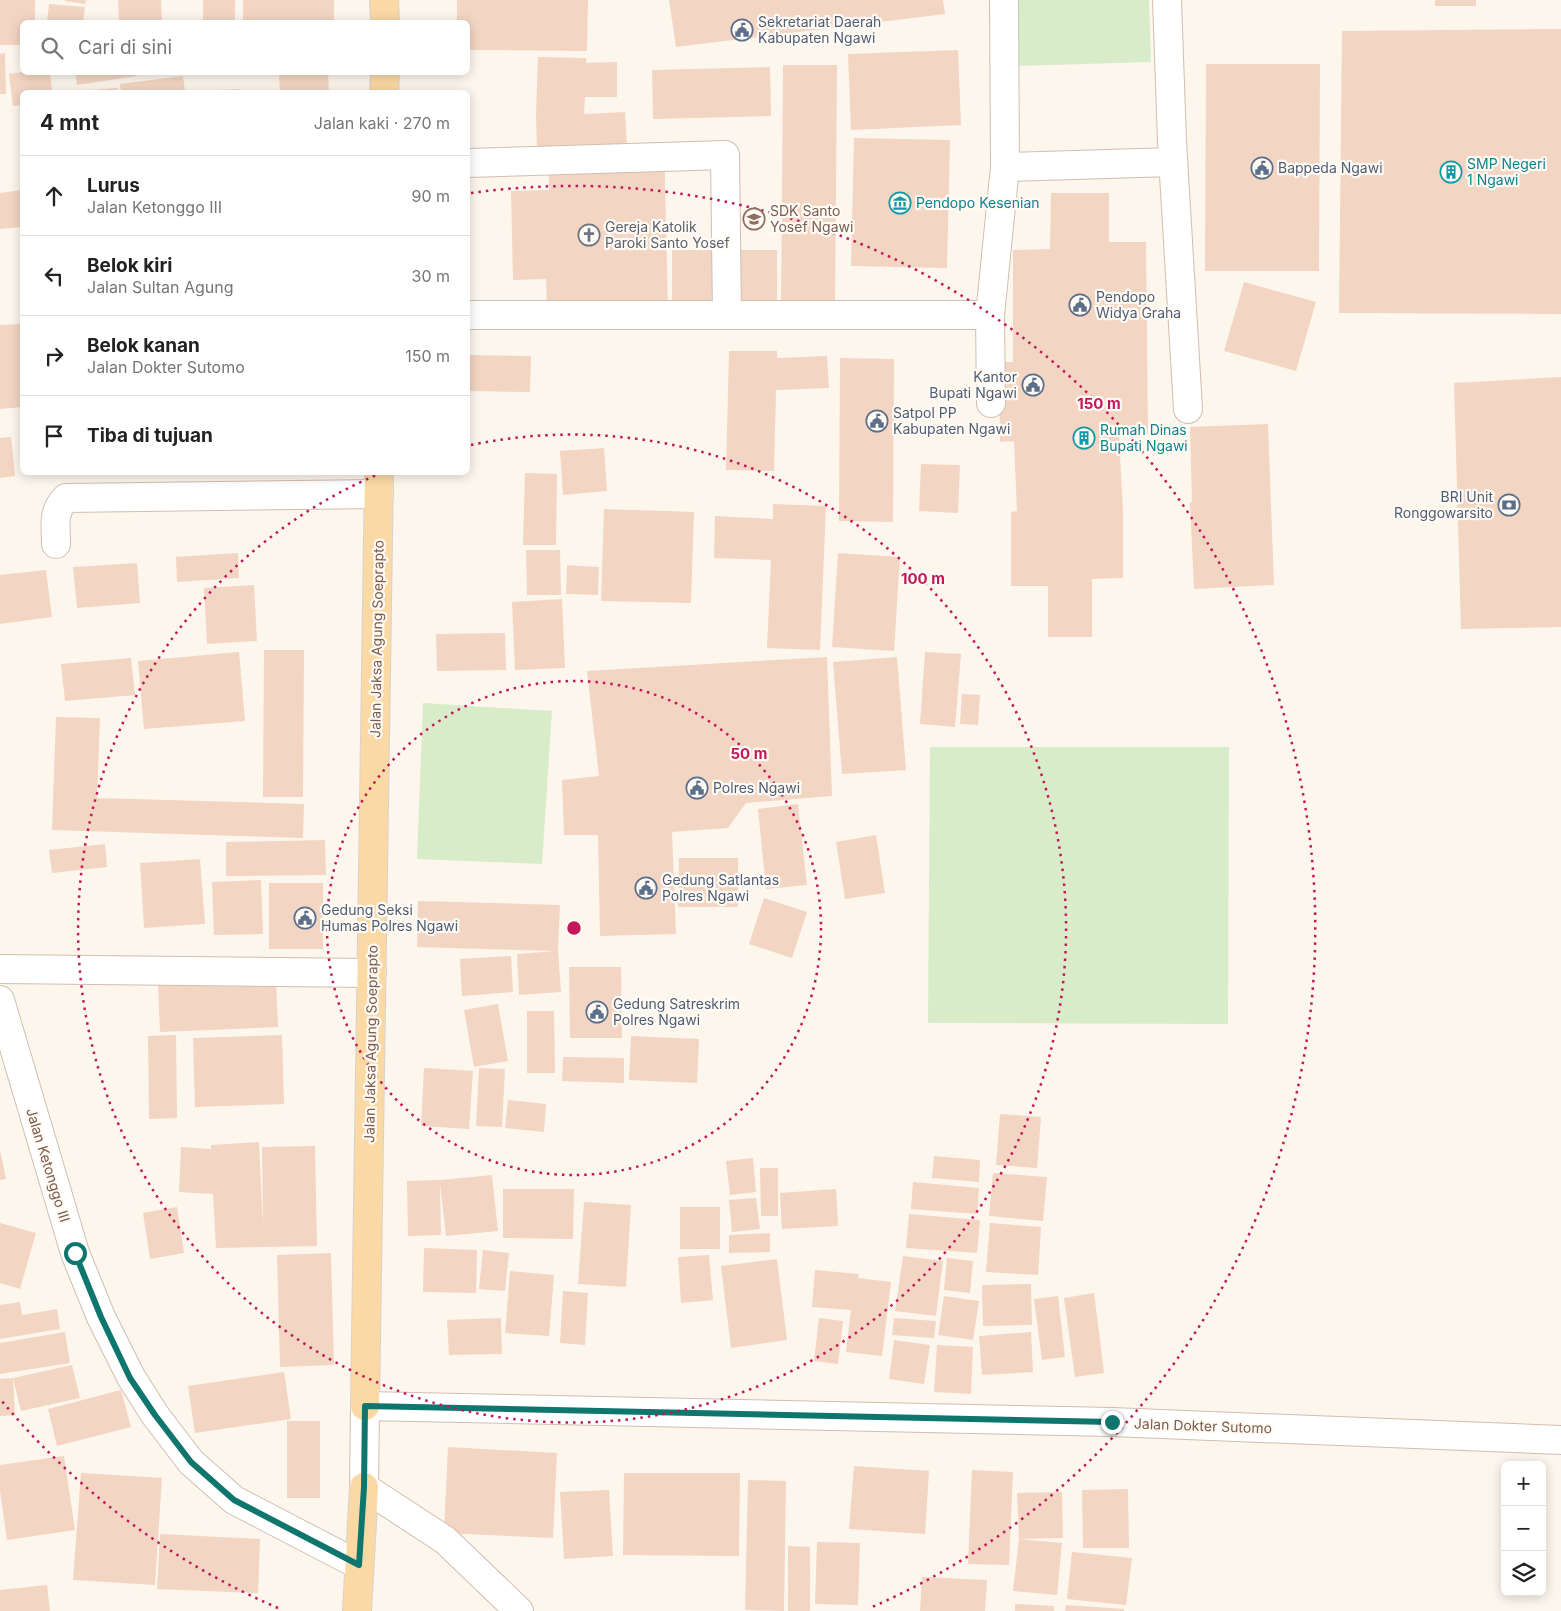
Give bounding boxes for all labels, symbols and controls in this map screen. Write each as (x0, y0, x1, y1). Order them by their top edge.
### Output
place label: Sekretariat Daerah Kabupaten Ngawi (758, 13, 881, 46)
public building icon: Sekretariat Daerah Kabupaten Ngawi (730, 18, 754, 42)
search box (20, 20, 470, 75)
icon: search (38, 34, 66, 62)
text: Cari di sini (78, 36, 172, 59)
text: 4 mnt (40, 110, 99, 135)
text: Jalan kaki · 270 m (314, 113, 450, 133)
place label: SMP Negeri 1 Ngawi (1467, 155, 1546, 188)
public building icon: Bappeda Ngawi (1250, 156, 1274, 180)
place label: Bappeda Ngawi (1278, 159, 1383, 176)
building icon: SMP Negeri 1 Ngawi (1439, 160, 1463, 184)
text: Lurus (87, 174, 140, 197)
icon: ahead (40, 182, 68, 210)
text: 90 m (411, 186, 450, 206)
museum icon: Pendopo Kesenian (888, 191, 912, 215)
place label: Pendopo Kesenian (916, 194, 1040, 211)
text: Jalan Ketonggo III (87, 197, 222, 217)
place label: SDK Santo Yosef Ngawi (770, 202, 853, 235)
school or university icon: SDK Santo Yosef Ngawi (742, 207, 766, 231)
place label: Gereja Katolik Paroki Santo Yosef (605, 218, 730, 251)
church icon: Gereja Katolik Paroki Santo Yosef (577, 223, 601, 247)
text: Belok kiri (87, 254, 172, 277)
icon: left (40, 262, 68, 290)
text: 30 m (412, 266, 450, 286)
text: Jalan Sultan Agung (87, 277, 234, 297)
place label: Pendopo Widya Graha (1096, 288, 1181, 321)
public building icon: Pendopo Widya Graha (1068, 293, 1092, 317)
text: Belok kanan (87, 334, 200, 357)
icon: right (40, 342, 68, 370)
text: 150 m (405, 346, 450, 366)
text: Jalan Dokter Sutomo (87, 357, 245, 377)
place label: Kantor Bupati Ngawi (929, 368, 1017, 401)
public building icon: Kantor Bupati Ngawi (1021, 373, 1045, 397)
text: 150 m (1077, 394, 1121, 413)
place label: Satpol PP Kabupaten Ngawi (893, 404, 1010, 437)
public building icon: Satpol PP Kabupaten Ngawi (865, 409, 889, 433)
place label: Rumah Dinas Bupati Ngawi (1100, 421, 1188, 454)
icon: arrive (40, 422, 68, 450)
text: Tiba di tujuan (87, 424, 213, 447)
building icon: Rumah Dinas Bupati Ngawi (1072, 426, 1096, 450)
place label: BRI Unit Ronggowarsito (1394, 488, 1493, 521)
bank icon: BRI Unit Ronggowarsito (1497, 493, 1521, 517)
street label: Jalan Jaksa Agung Soeprapto (366, 540, 387, 738)
text: 100 m (901, 569, 945, 588)
text: 50 m (731, 744, 767, 763)
public building icon: Polres Ngawi (685, 776, 709, 800)
place label: Polres Ngawi (713, 779, 800, 796)
place label: Gedung Satlantas Polres Ngawi (662, 871, 779, 904)
public building icon: Gedung Satlantas Polres Ngawi (634, 876, 658, 900)
place label: Gedung Seksi Humas Polres Ngawi (321, 901, 458, 934)
public building icon: Gedung Seksi Humas Polres Ngawi (293, 906, 317, 930)
centre of rings (565, 919, 583, 937)
street label: Jalan Jaksa Agung Soeprapto (360, 945, 381, 1143)
place label: Gedung Satreskrim Polres Ngawi (613, 995, 740, 1028)
public building icon: Gedung Satreskrim Polres Ngawi (585, 1000, 609, 1024)
street label: Jalan Ketonggo III (23, 1106, 74, 1224)
route start (64, 1242, 87, 1265)
route end (1101, 1411, 1124, 1434)
street label: Jalan Dokter Sutomo (1134, 1415, 1272, 1436)
map controls (1501, 1461, 1546, 1596)
button: + (1501, 1461, 1546, 1506)
button: − (1501, 1506, 1546, 1551)
button: layers (1501, 1551, 1546, 1596)

